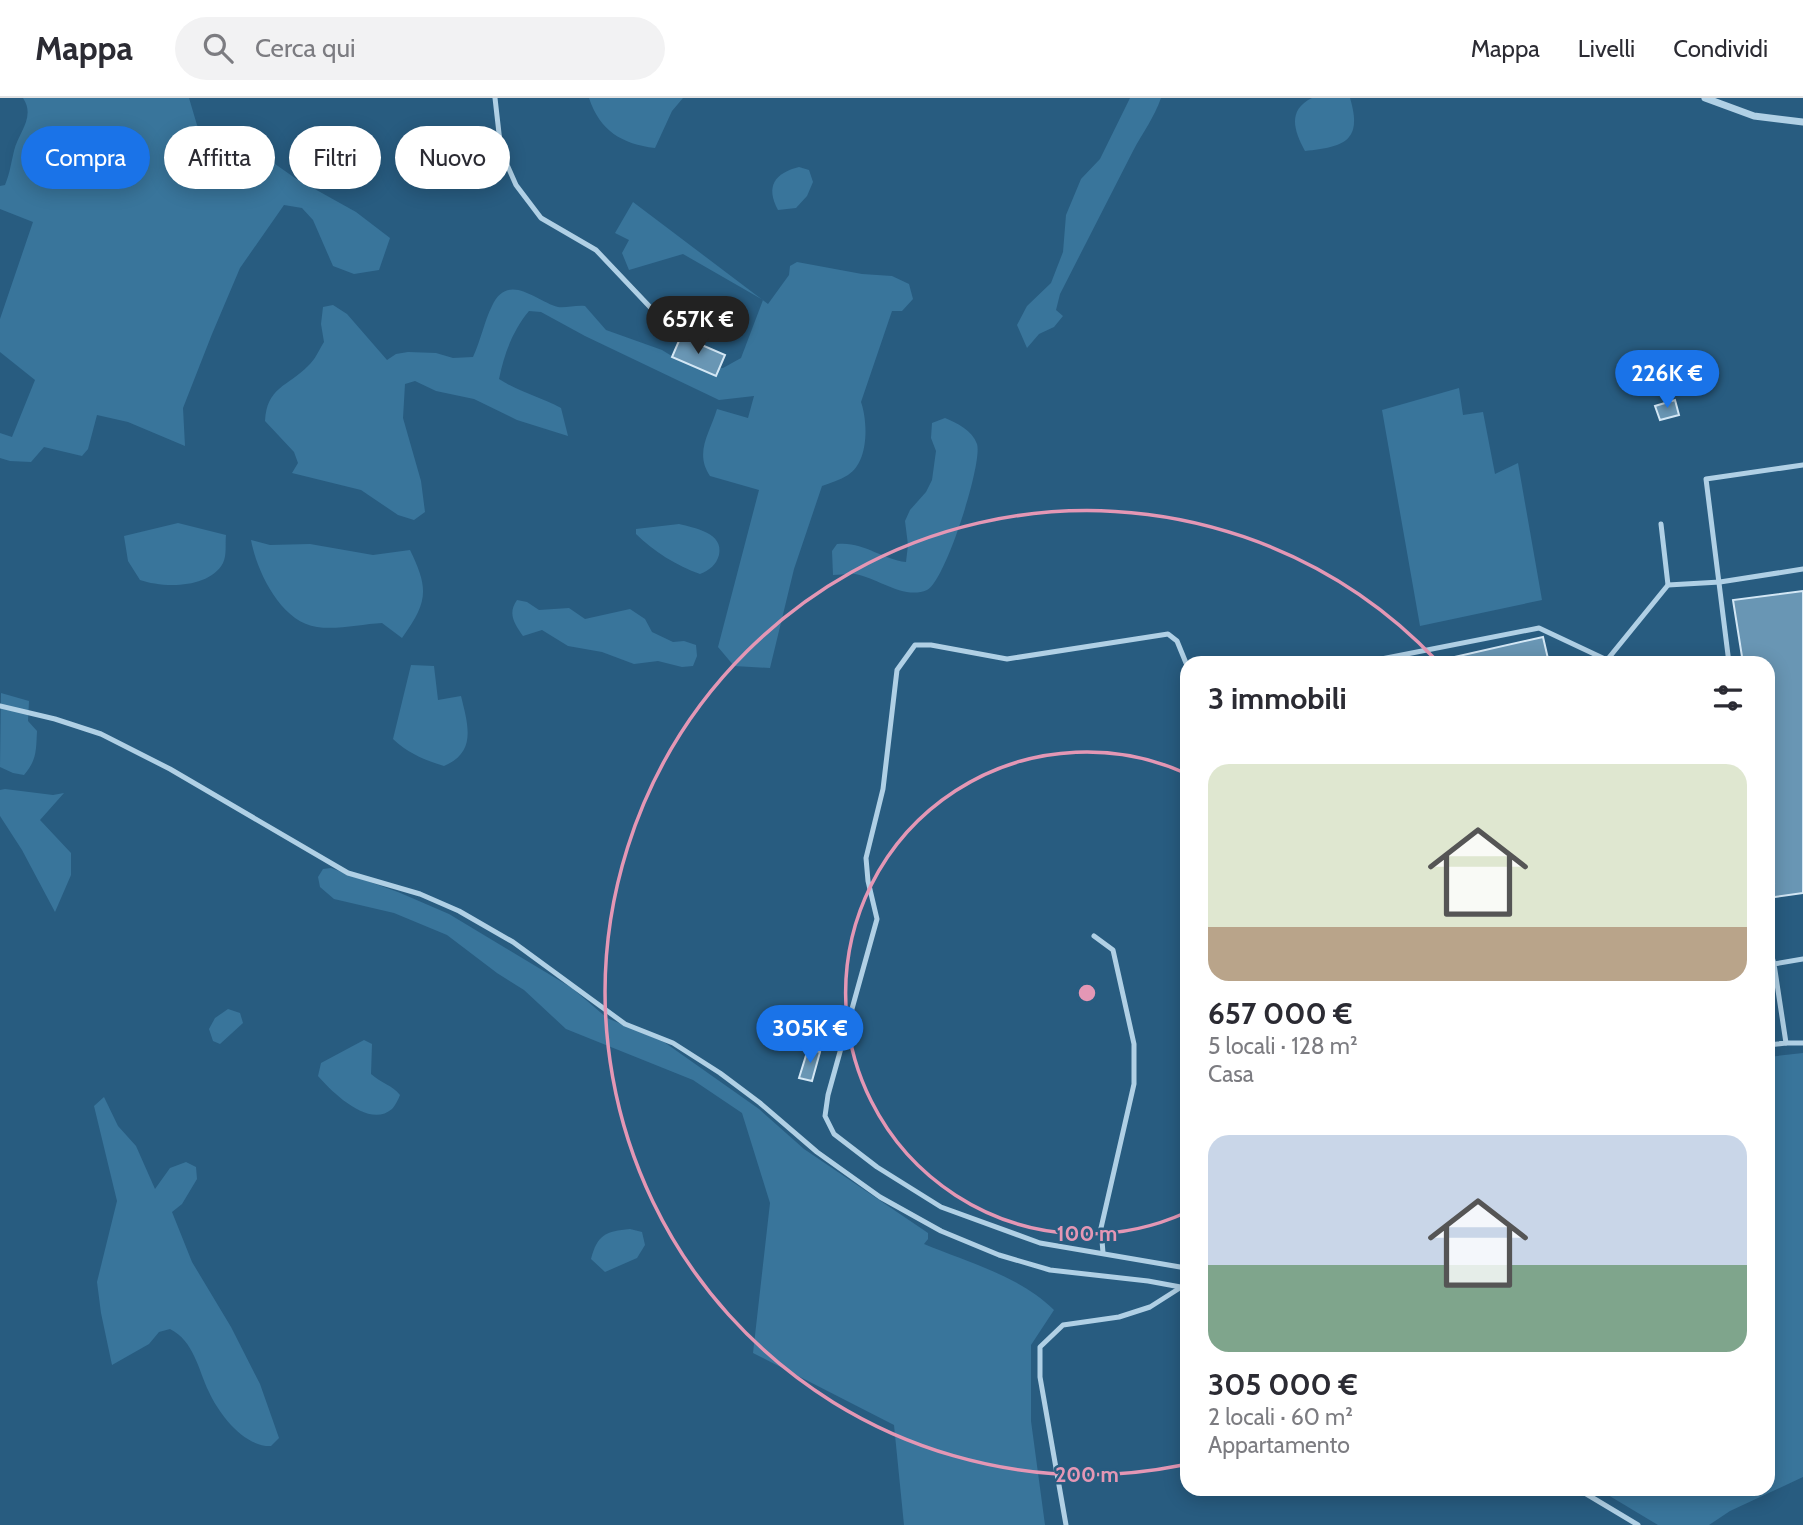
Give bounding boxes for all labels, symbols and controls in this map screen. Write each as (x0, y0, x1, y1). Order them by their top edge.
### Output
search box (175, 17, 665, 80)
text: Mappa (35, 28, 133, 68)
icon: search (199, 29, 237, 67)
text: Cerca qui (255, 32, 356, 64)
text: Mappa (1471, 34, 1540, 63)
text: Livelli (1578, 34, 1635, 63)
text: Condividi (1673, 34, 1768, 63)
chip: Compra (21, 126, 150, 189)
chip: Affitta (164, 126, 275, 189)
chip: Filtri (289, 126, 381, 189)
chip: Nuovo (395, 126, 510, 189)
pin: 657K € (641, 296, 755, 356)
text: 657K € (662, 305, 734, 333)
pin: 226K € (1610, 350, 1724, 410)
text: 226K € (1631, 359, 1703, 387)
icon: filters (1709, 679, 1747, 717)
text: 3 immobili (1208, 680, 1347, 717)
icon: home (1415, 809, 1541, 935)
centre of rings (1075, 981, 1099, 1005)
text: 657 000 € (1208, 995, 1353, 1032)
pin: 305K € (753, 1006, 867, 1065)
text: 305K € (772, 1014, 848, 1042)
text: 5 locali · 128 m² (1208, 1032, 1358, 1060)
text: Casa (1208, 1060, 1254, 1088)
icon: home (1415, 1180, 1541, 1306)
text: 100 m (1057, 1221, 1117, 1246)
text: 305 000 € (1208, 1366, 1358, 1403)
text: 2 locali · 60 m² (1208, 1403, 1353, 1431)
text: Appartamento (1208, 1431, 1350, 1459)
text: 200 m (1055, 1462, 1119, 1487)

